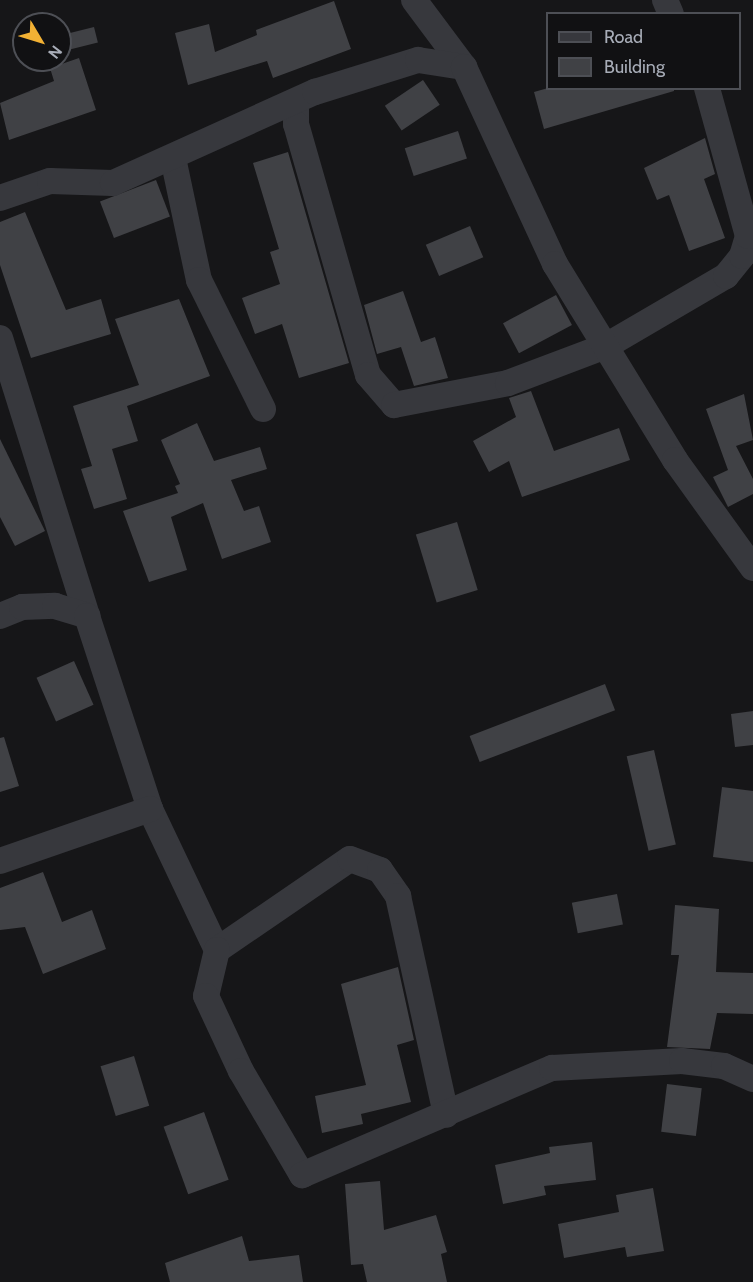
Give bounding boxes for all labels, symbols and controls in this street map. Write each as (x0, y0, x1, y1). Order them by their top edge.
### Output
north arrow (12, 12, 72, 72)
legend (546, 12, 741, 90)
text: Road (604, 26, 643, 48)
text: N (44, 42, 66, 62)
text: Building (604, 56, 665, 78)

